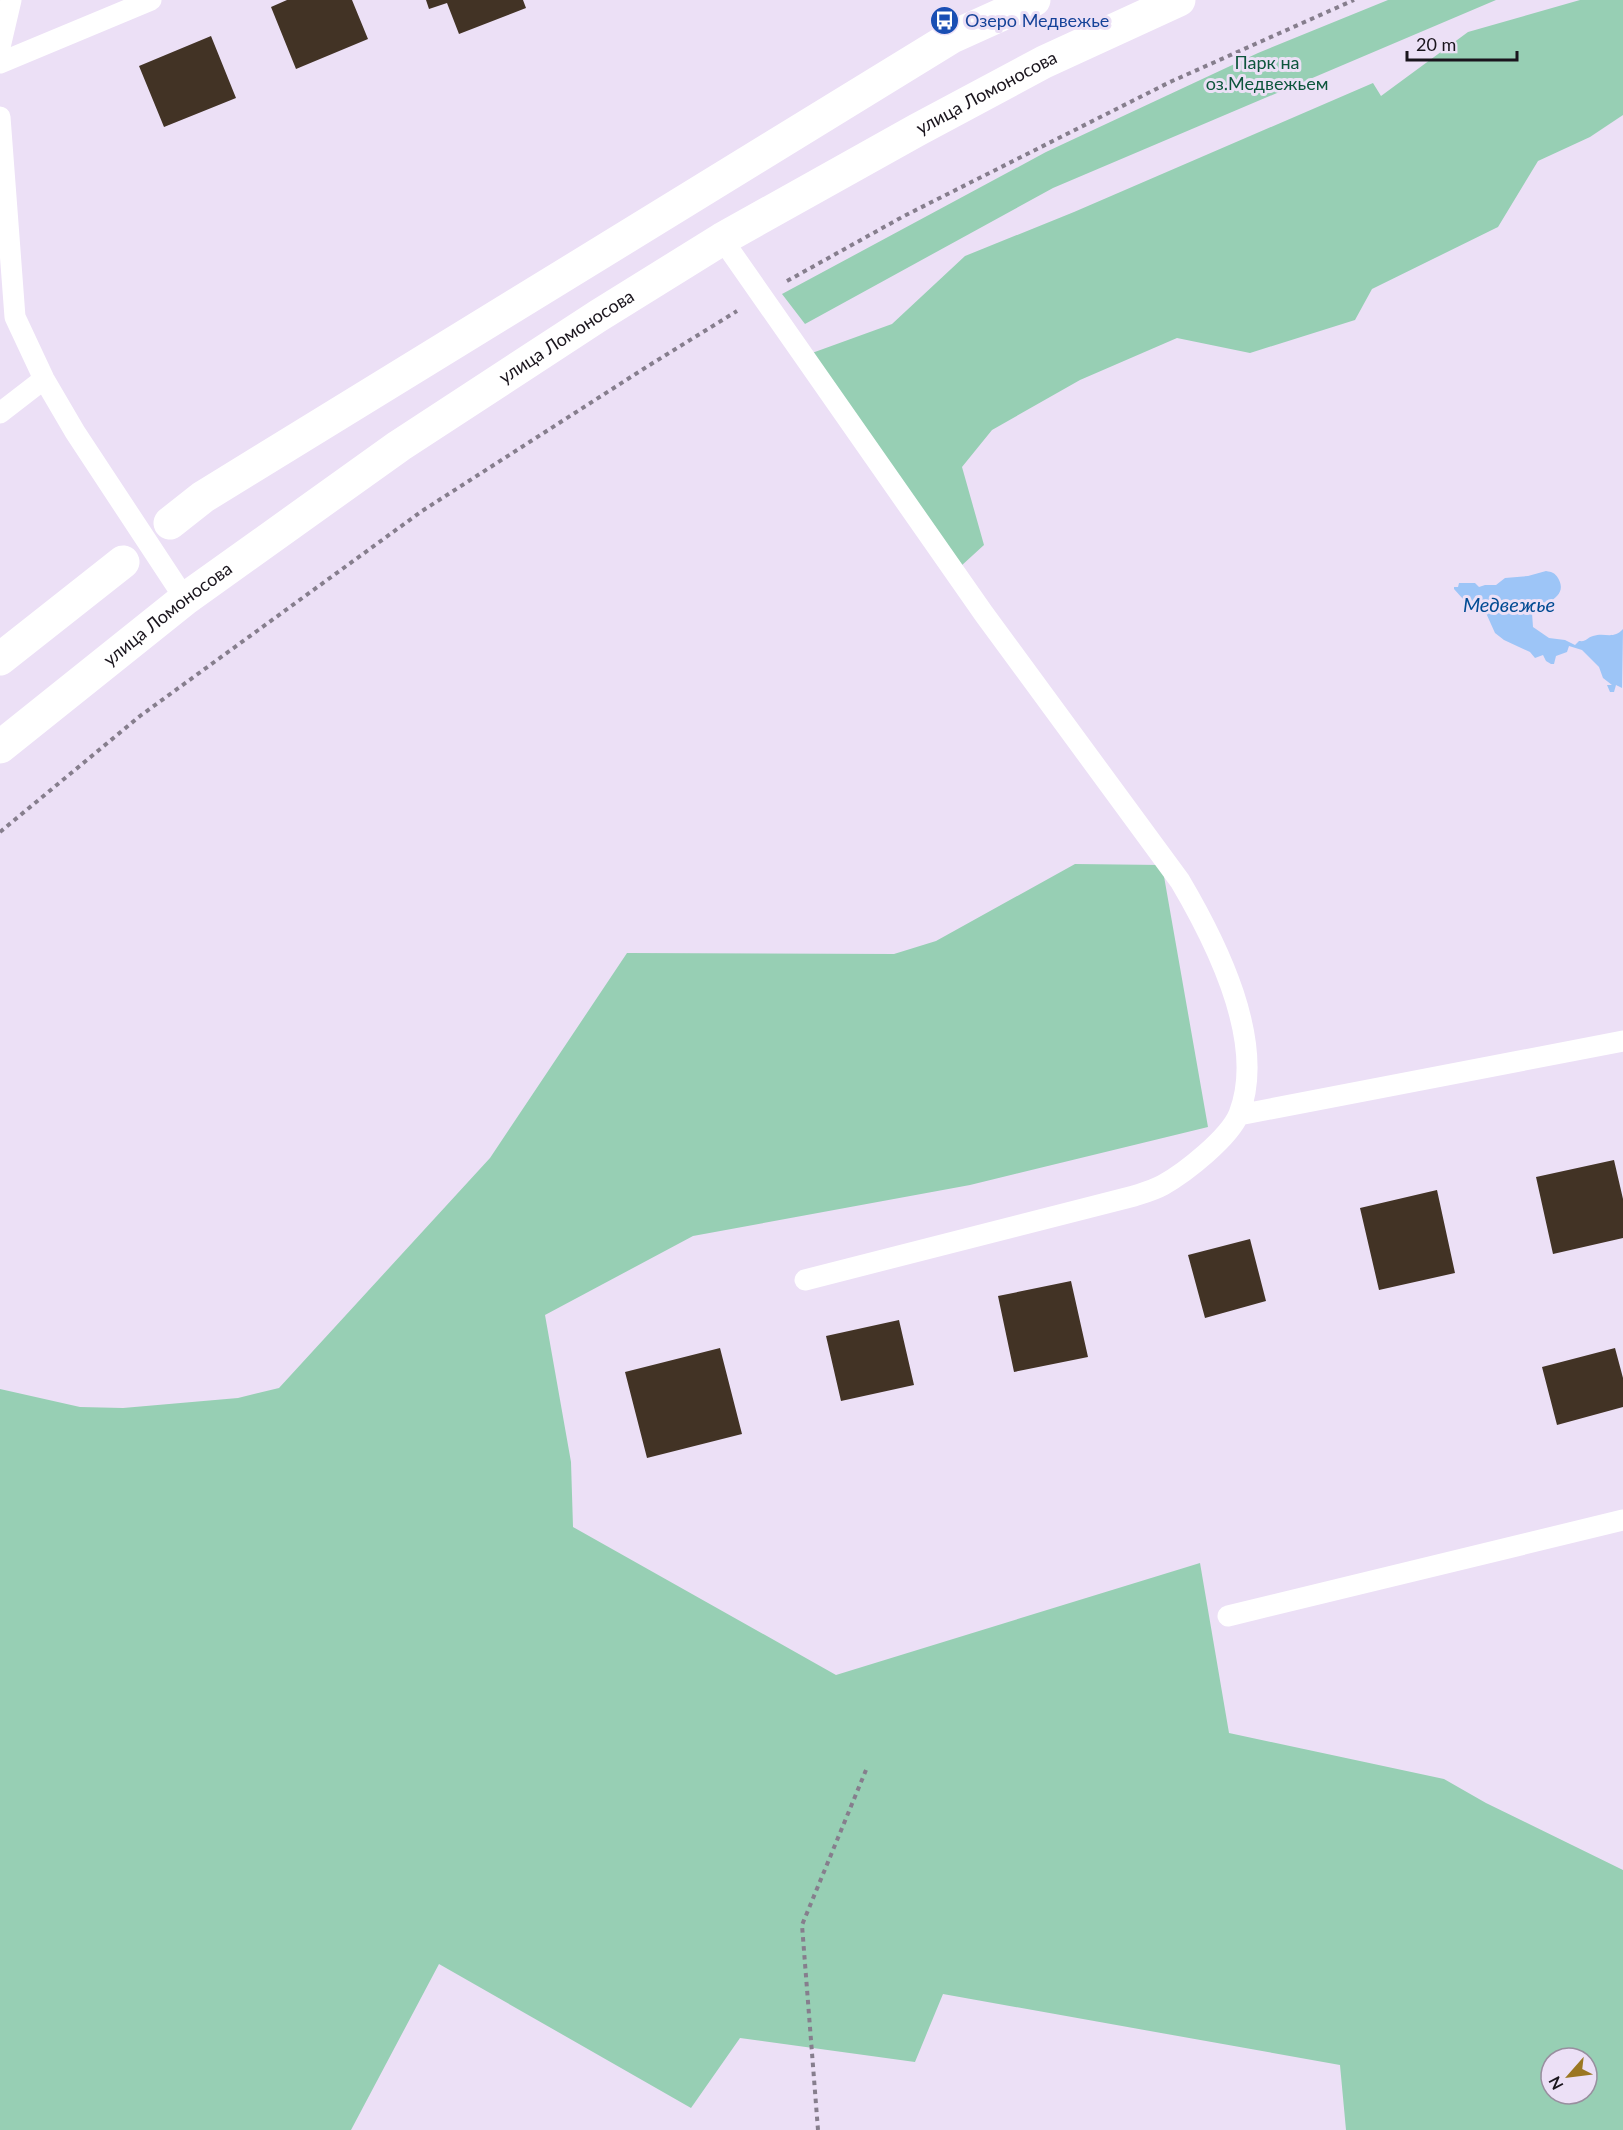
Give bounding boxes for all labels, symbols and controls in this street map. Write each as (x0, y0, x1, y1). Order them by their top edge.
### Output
bus stop icon: Озеро Медвежье (928, 5, 960, 37)
place label: Озеро Медвежье (965, 9, 1109, 31)
scale bar (1407, 24, 1516, 62)
text: 20 m (1416, 33, 1456, 55)
street label: улица Ломоносова (912, 46, 1060, 139)
park label: Парк на оз.Медвежьем (1206, 51, 1328, 94)
street label: улица Ломоносова (494, 284, 638, 388)
street label: улица Ломоносова (98, 557, 236, 670)
water label: Медвежье (1463, 592, 1555, 616)
north arrow (1539, 2046, 1599, 2106)
text: N (1544, 2073, 1567, 2093)

